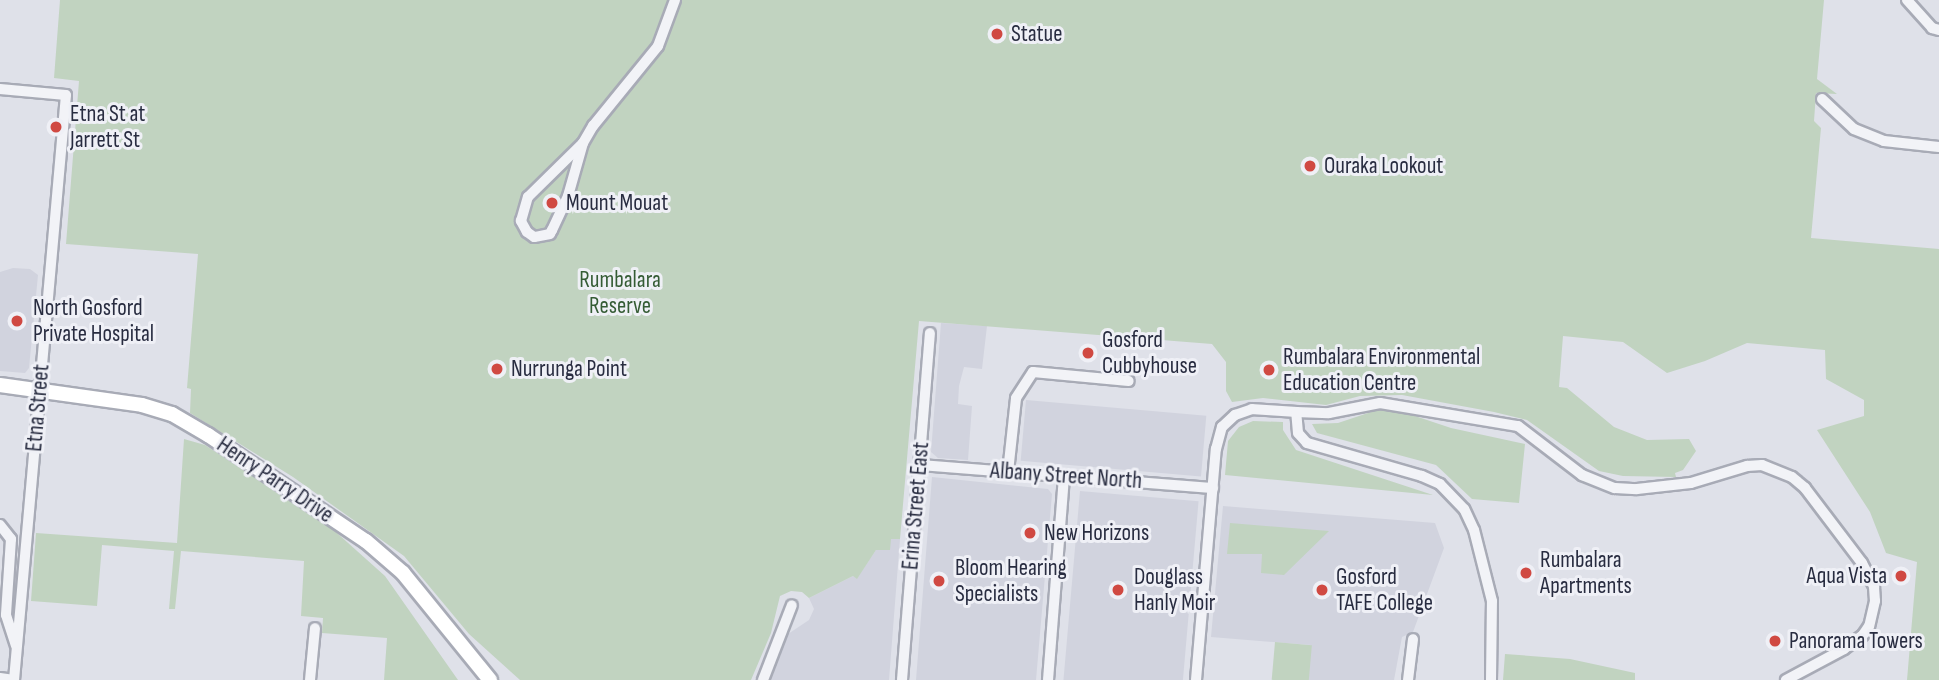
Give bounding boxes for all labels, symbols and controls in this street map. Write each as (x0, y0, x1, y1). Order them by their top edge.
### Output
place label: Statue (1011, 20, 1062, 48)
marker: Statue (989, 26, 1005, 42)
place label: Etna St at Jarrett St (70, 100, 145, 154)
marker: Etna St at Jarrett St (48, 119, 64, 135)
place label: Ouraka Lookout (1324, 152, 1443, 180)
marker: Ouraka Lookout (1302, 158, 1318, 174)
place label: Mount Mouat (566, 189, 668, 217)
marker: Mount Mouat (544, 195, 560, 211)
park label: Rumbalara Reserve (579, 266, 661, 320)
place label: North Gosford Private Hospital (33, 294, 154, 348)
marker: North Gosford Private Hospital (7, 311, 27, 331)
place label: Gosford Cubbyhouse (1102, 326, 1197, 380)
place label: Rumbalara Environmental Education Centre (1283, 343, 1480, 397)
marker: Gosford Cubbyhouse (1080, 345, 1096, 361)
place label: Nurrunga Point (511, 355, 627, 383)
marker: Nurrunga Point (489, 361, 505, 377)
marker: Rumbalara Environmental Education Centre (1261, 362, 1277, 378)
street label: Etna Street (20, 363, 56, 453)
street label: Henry Parry Drive (212, 431, 338, 529)
street label: Erina Street East (897, 441, 935, 571)
street label: Albany Street North (989, 457, 1143, 495)
place label: New Horizons (1044, 519, 1149, 547)
marker: New Horizons (1022, 525, 1038, 541)
place label: Rumbalara Apartments (1540, 546, 1632, 600)
place label: Bloom Hearing Specialists (955, 554, 1067, 608)
place label: Aqua Vista (1807, 562, 1887, 590)
place label: Douglass Hanly Moir (1134, 563, 1215, 617)
place label: Gosford TAFE College (1336, 563, 1433, 617)
marker: Rumbalara Apartments (1518, 565, 1534, 581)
marker: Aqua Vista (1893, 568, 1909, 584)
marker: Bloom Hearing Specialists (929, 571, 949, 591)
marker: Douglass Hanly Moir (1108, 580, 1128, 600)
marker: Gosford TAFE College (1314, 582, 1330, 598)
place label: Panorama Towers (1789, 627, 1923, 655)
marker: Panorama Towers (1767, 633, 1783, 649)

